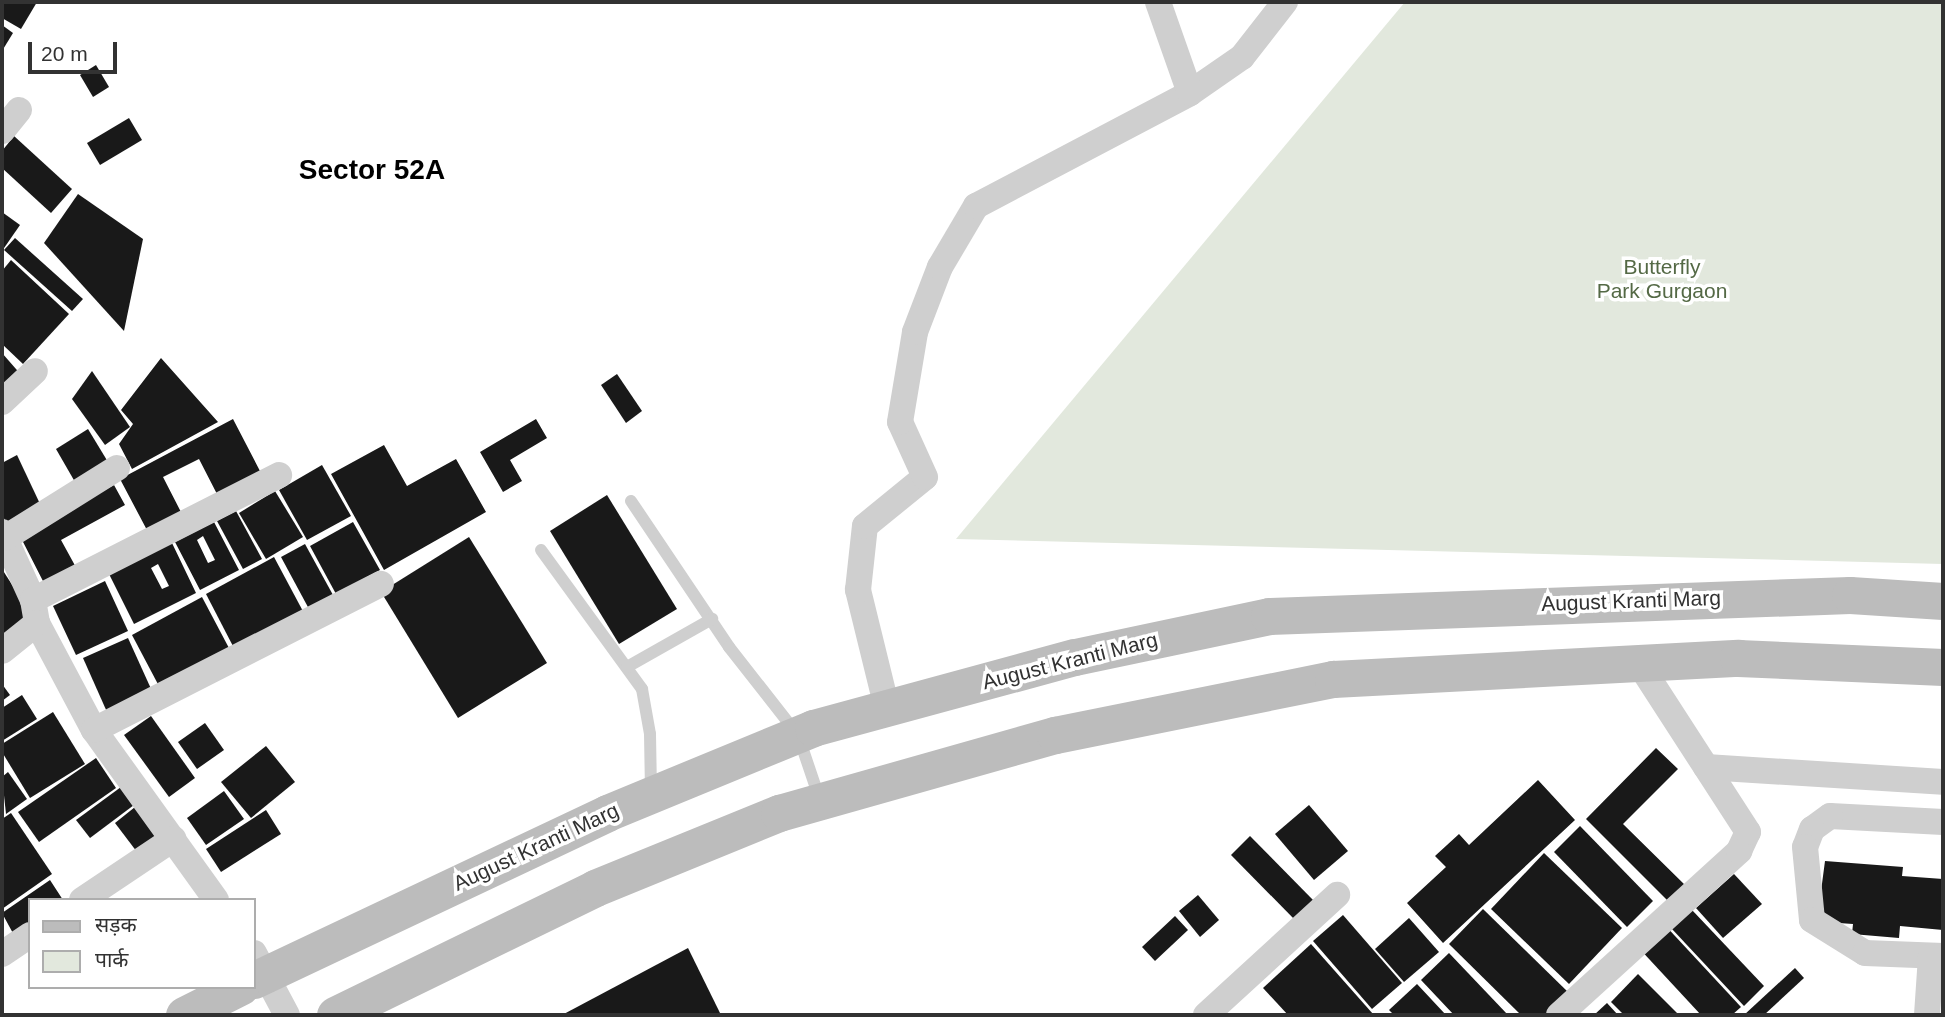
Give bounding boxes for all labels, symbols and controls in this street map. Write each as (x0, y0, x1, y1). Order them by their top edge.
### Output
scale bar (32, 28, 121, 72)
text: 20 m (41, 42, 88, 65)
district label: Sector 52A (299, 153, 445, 187)
park label: Butterfly Park Gurgaon (1597, 254, 1727, 304)
street label: August Kranti Marg (1541, 585, 1721, 617)
street label: August Kranti Marg (980, 627, 1160, 695)
street label: August Kranti Marg (449, 798, 623, 896)
legend (28, 898, 256, 989)
text: सड़क (95, 913, 137, 936)
text: पार्क (95, 948, 129, 971)

